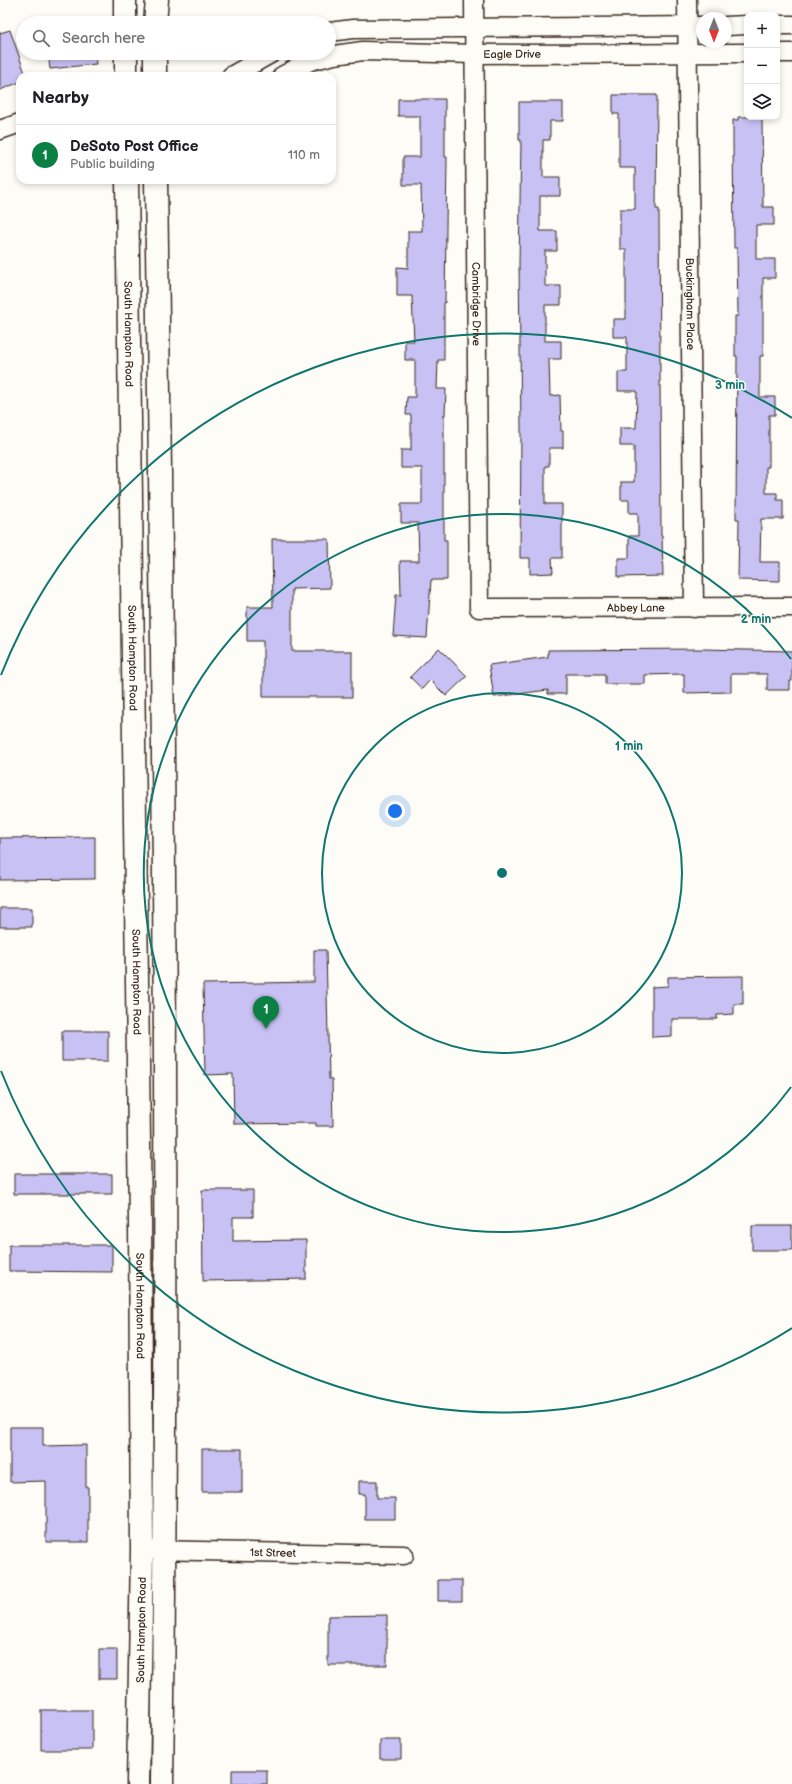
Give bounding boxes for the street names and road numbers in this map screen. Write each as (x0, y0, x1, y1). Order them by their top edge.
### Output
street label: Eagle Drive (483, 48, 542, 61)
street label: Buckingham Place (683, 258, 697, 351)
street label: Cambridge Drive (469, 262, 483, 347)
street label: South Hampton Road (121, 281, 136, 387)
street label: Abbey Lane (607, 601, 665, 615)
street label: South Hampton Road (125, 605, 140, 711)
street label: South Hampton Road (129, 929, 144, 1035)
street label: South Hampton Road (133, 1253, 147, 1359)
street label: 1st Street (250, 1546, 297, 1560)
street label: South Hampton Road (134, 1577, 149, 1683)

